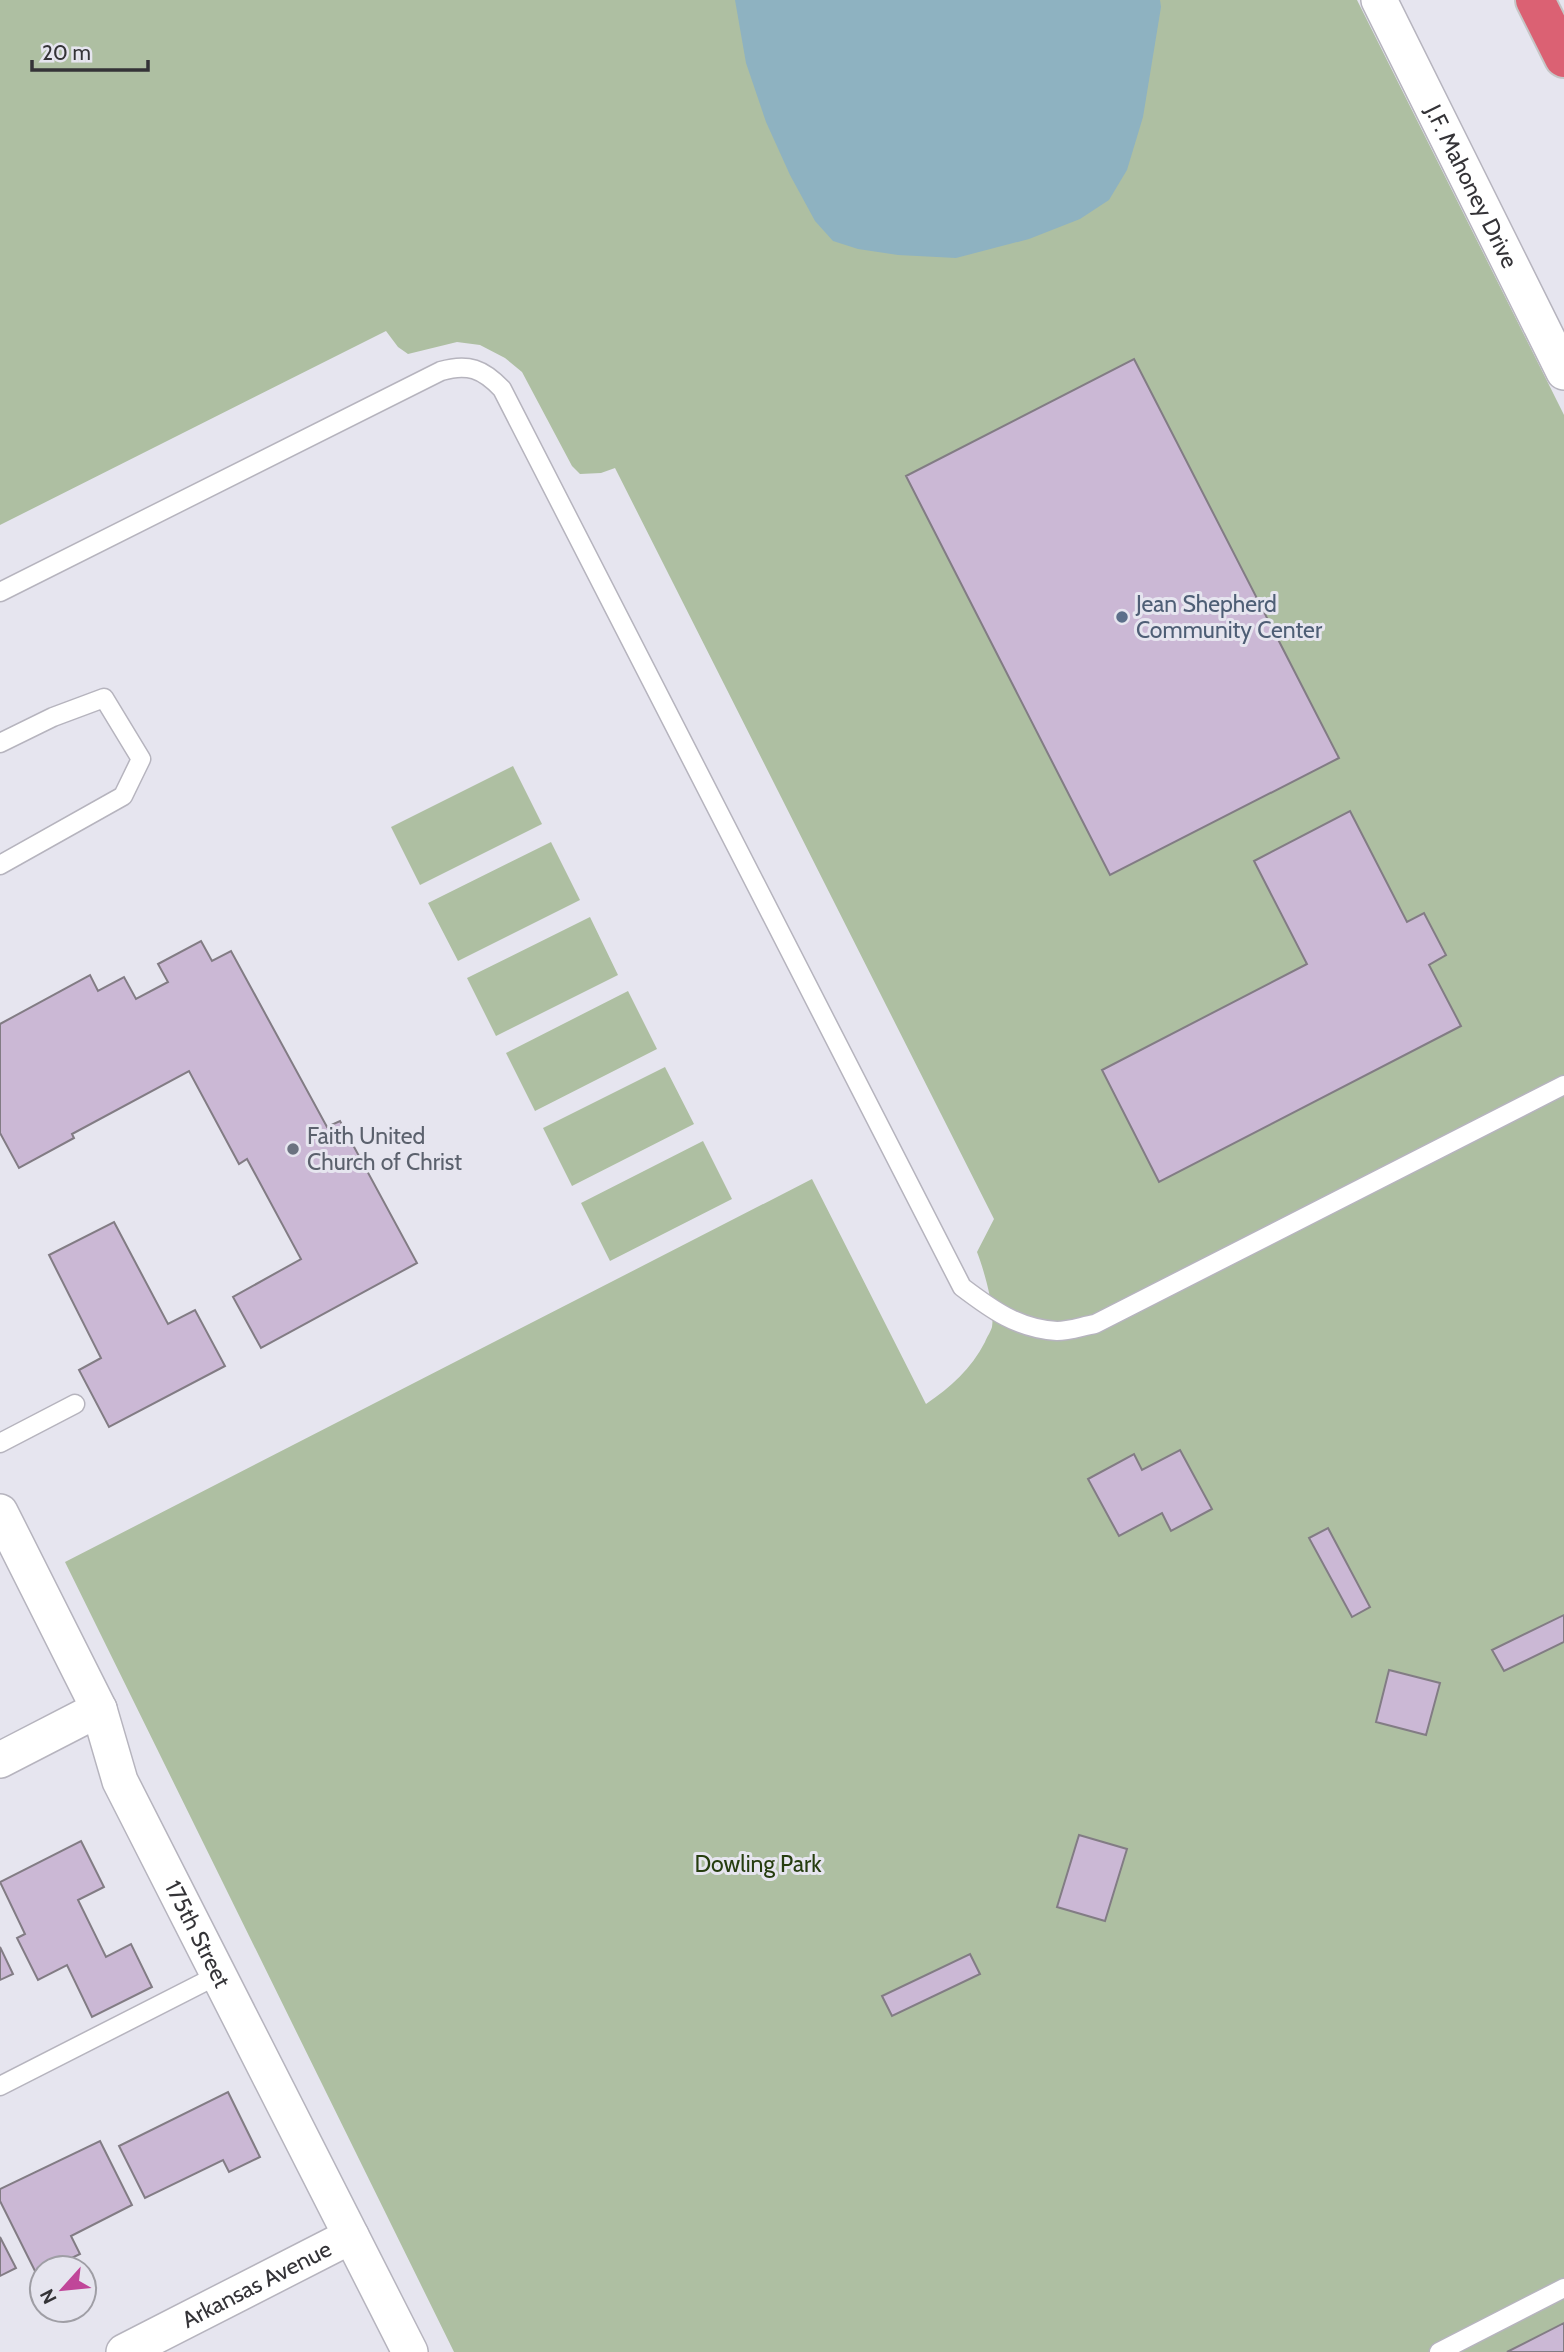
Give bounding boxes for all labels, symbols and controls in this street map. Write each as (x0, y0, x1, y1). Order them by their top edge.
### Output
scale bar (32, 28, 147, 72)
text: 20 m (42, 40, 91, 65)
street label: J.F. Mahoney Drive (1419, 99, 1524, 273)
place label: Jean Shepherd Community Center (1135, 590, 1323, 644)
marker: Jean Shepherd Community Center (1114, 609, 1130, 625)
place label: Faith United Church of Christ (307, 1122, 462, 1176)
marker: Faith United Church of Christ (285, 1141, 301, 1157)
park label: Dowling Park (694, 1850, 822, 1878)
street label: 175th Street (159, 1876, 237, 1992)
street label: Arkansas Avenue (177, 2234, 336, 2334)
north arrow (28, 2254, 98, 2324)
text: N (35, 2285, 62, 2308)

